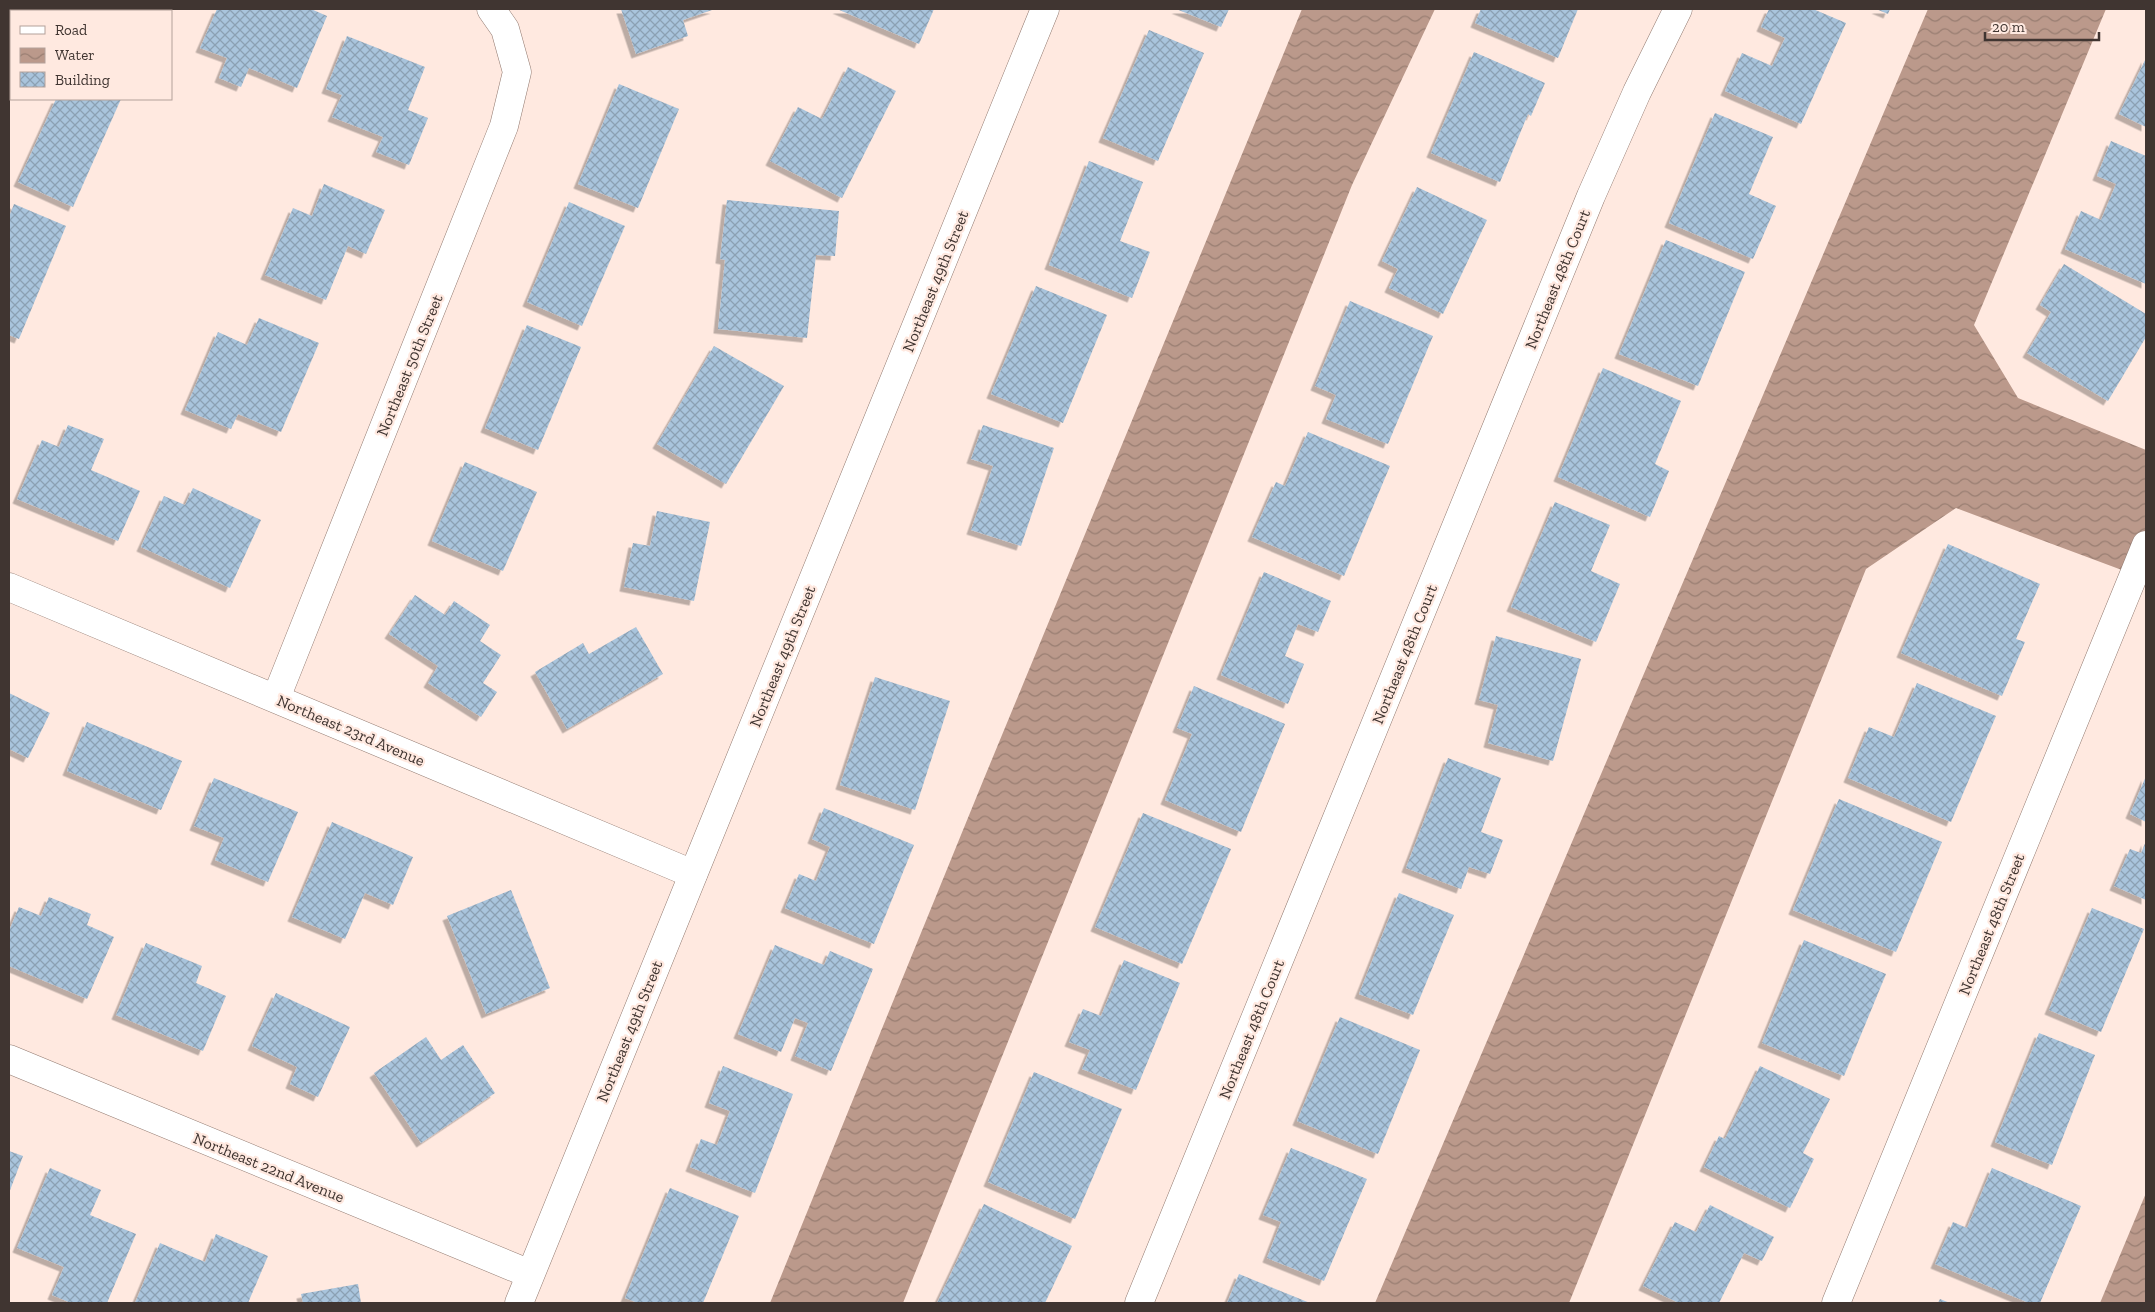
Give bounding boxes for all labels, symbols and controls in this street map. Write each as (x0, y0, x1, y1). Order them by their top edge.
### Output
legend (10, 10, 172, 100)
scale bar (1985, 10, 2099, 42)
text: 20 m (1992, 18, 2025, 36)
text: Road (55, 21, 88, 39)
text: Water (55, 46, 95, 64)
text: Building (55, 71, 110, 89)
street label: Northeast 48th Court (1521, 207, 1594, 352)
street label: Northeast 49th Street (898, 208, 973, 355)
street label: Northeast 50th Street (372, 292, 447, 439)
street label: Northeast 48th Court (1368, 582, 1441, 727)
street label: Northeast 49th Street (745, 583, 820, 730)
street label: Northeast 23rd Avenue (274, 691, 427, 770)
street label: Northeast 48th Street (1954, 851, 2029, 998)
street label: Northeast 48th Court (1215, 957, 1288, 1102)
street label: Northeast 49th Street (592, 958, 667, 1105)
street label: Northeast 22nd Avenue (190, 1128, 347, 1207)

